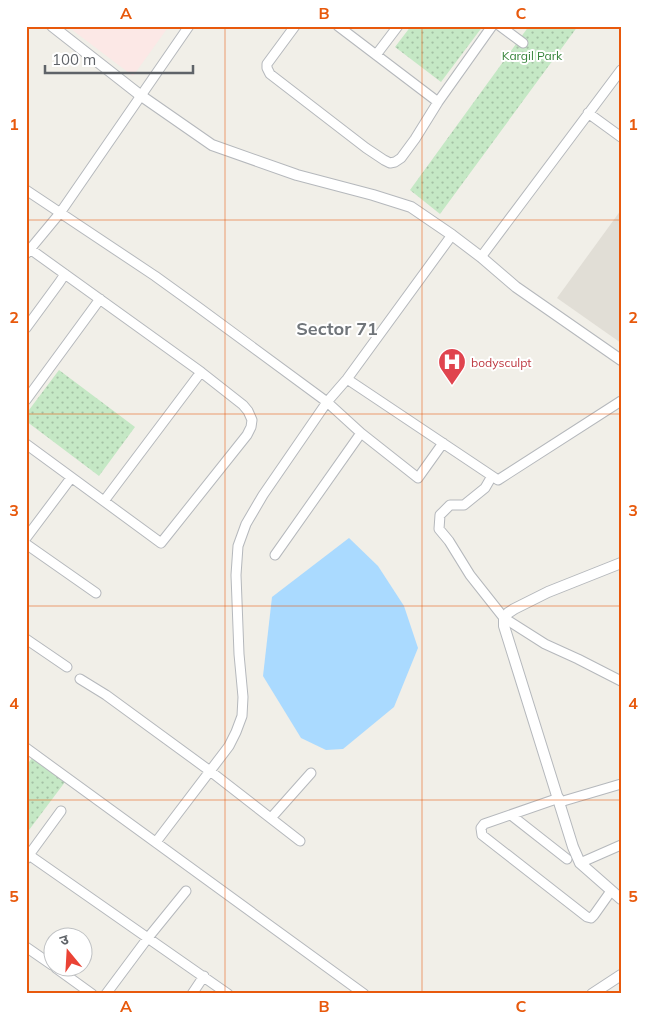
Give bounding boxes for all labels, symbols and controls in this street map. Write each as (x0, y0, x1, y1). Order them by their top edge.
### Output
text: A (120, 3, 132, 23)
text: B (318, 3, 330, 23)
text: C (516, 3, 527, 23)
scale bar (45, 42, 192, 74)
park label: Kargil Park (502, 48, 563, 63)
text: 100 m (52, 50, 96, 69)
text: 1 (9, 114, 19, 134)
text: 1 (628, 114, 638, 134)
text: 2 (9, 307, 19, 327)
text: 2 (628, 307, 638, 327)
district label: Sector 71 (296, 317, 378, 340)
hospital icon: bodysculpt (437, 347, 467, 386)
place label: bodysculpt (471, 355, 532, 370)
text: 3 (9, 500, 19, 520)
text: 3 (628, 500, 638, 520)
text: 4 (9, 693, 19, 713)
text: 4 (628, 693, 638, 713)
text: 5 (9, 886, 19, 906)
text: 5 (628, 886, 638, 906)
north arrow (42, 928, 92, 978)
text: उ (57, 930, 71, 949)
text: A (120, 996, 132, 1016)
text: B (318, 996, 330, 1016)
text: C (516, 996, 527, 1016)

